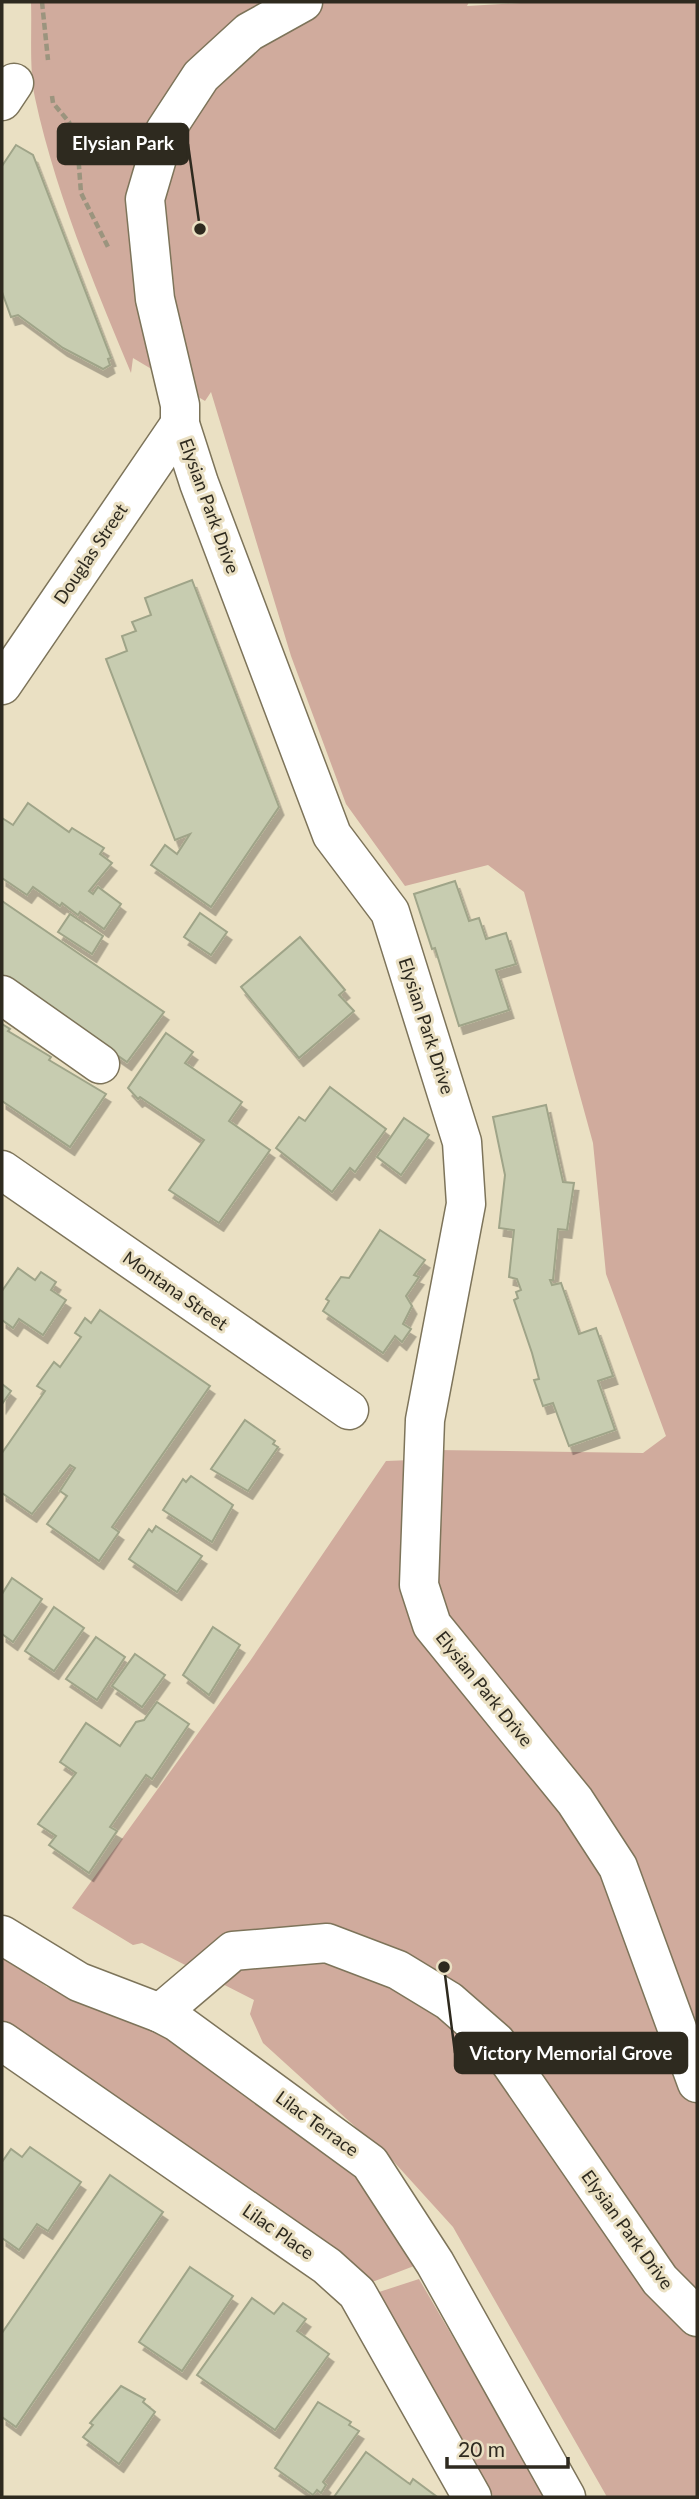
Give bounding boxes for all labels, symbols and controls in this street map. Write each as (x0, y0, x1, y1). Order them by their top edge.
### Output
callout: Elysian Park (58, 124, 188, 164)
text: Elysian Park (72, 131, 175, 154)
street label: Elysian Park Drive (175, 435, 245, 576)
street label: Douglas Street (49, 499, 132, 608)
street label: Elysian Park Drive (395, 955, 459, 1097)
street label: Montana Street (119, 1246, 233, 1335)
street label: Elysian Park Drive (432, 1626, 538, 1751)
callout: Victory Memorial Grove (455, 2033, 687, 2073)
text: Victory Memorial Grove (469, 2041, 672, 2064)
street label: Lilac Terrace (272, 2086, 363, 2161)
street label: Elysian Park Drive (577, 2165, 678, 2293)
street label: Lilac Place (239, 2199, 318, 2264)
scale bar (447, 2426, 568, 2470)
text: 20 m (458, 2436, 505, 2461)

